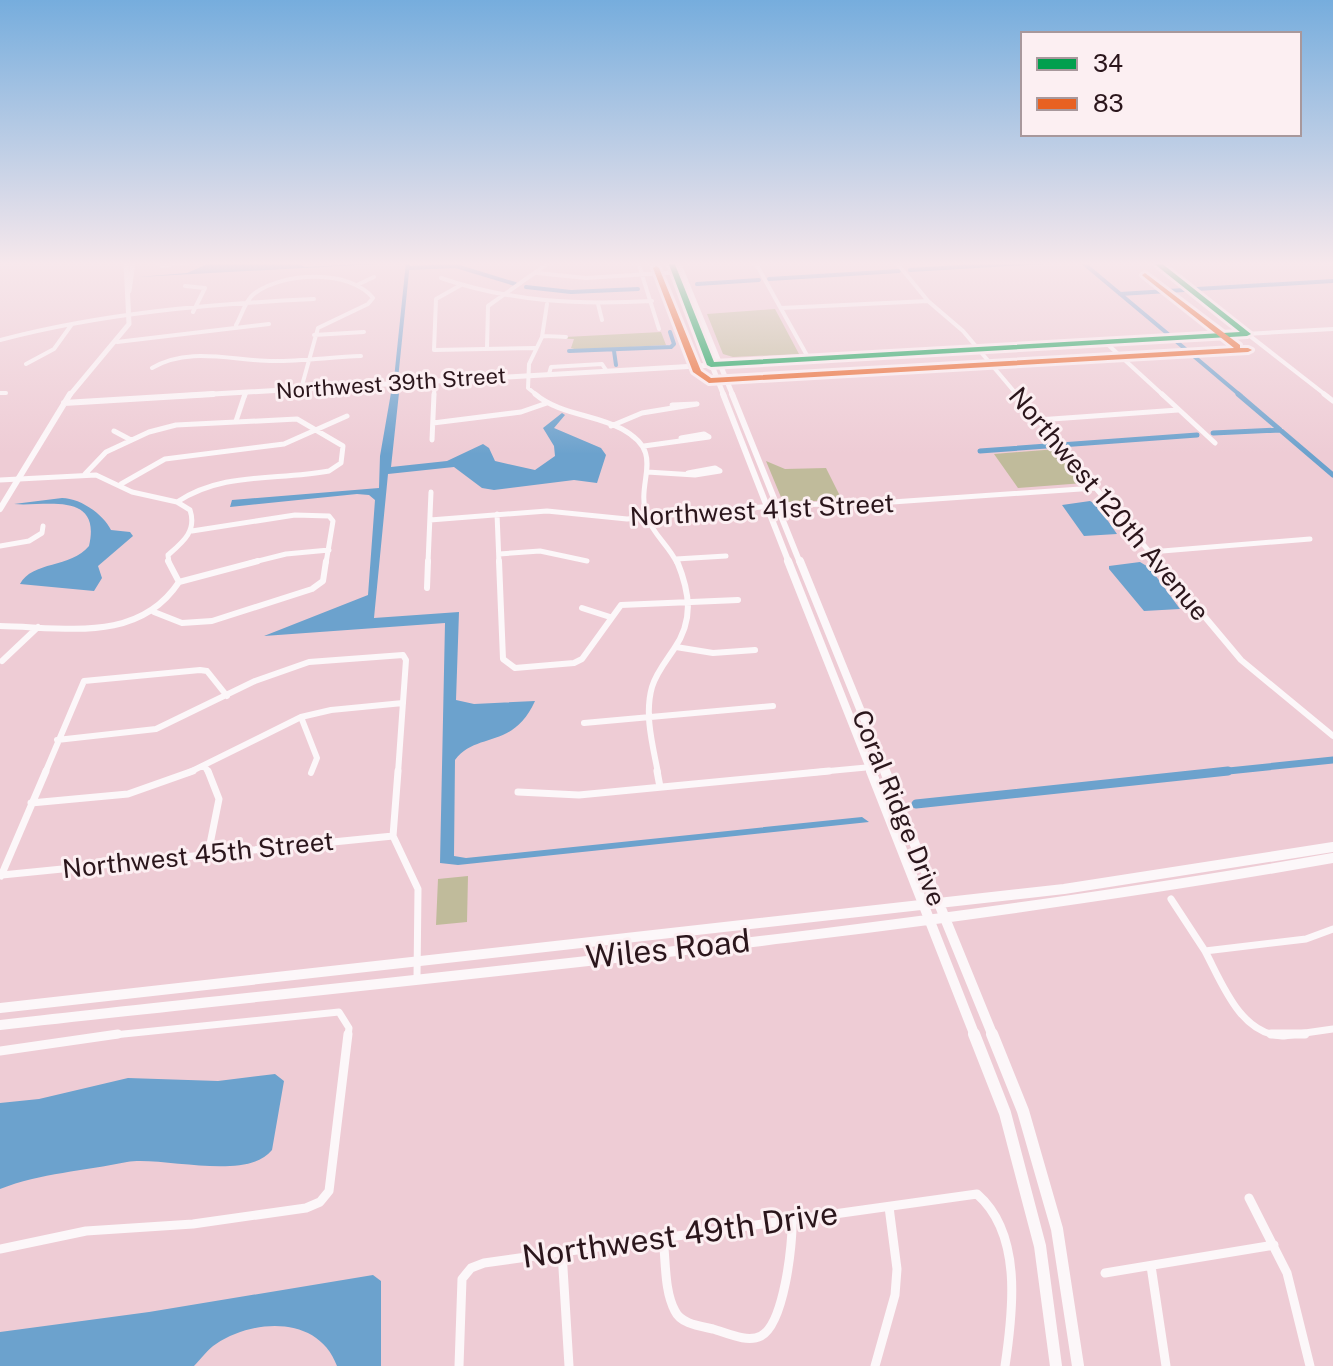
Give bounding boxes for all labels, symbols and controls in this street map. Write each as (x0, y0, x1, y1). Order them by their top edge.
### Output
legend (1021, 32, 1301, 136)
text: 34 (1093, 49, 1123, 77)
text: 83 (1093, 89, 1124, 117)
street label: Northwest 39th Street (275, 362, 507, 404)
street label: Northwest 120th Avenue (1003, 381, 1216, 627)
street label: Northwest 41st Street (629, 487, 895, 532)
street label: Coral Ridge Drive (846, 705, 953, 911)
street label: Northwest 45th Street (61, 825, 335, 884)
street label: Wiles Road (584, 921, 752, 976)
street label: Northwest 49th Drive (520, 1194, 840, 1275)

